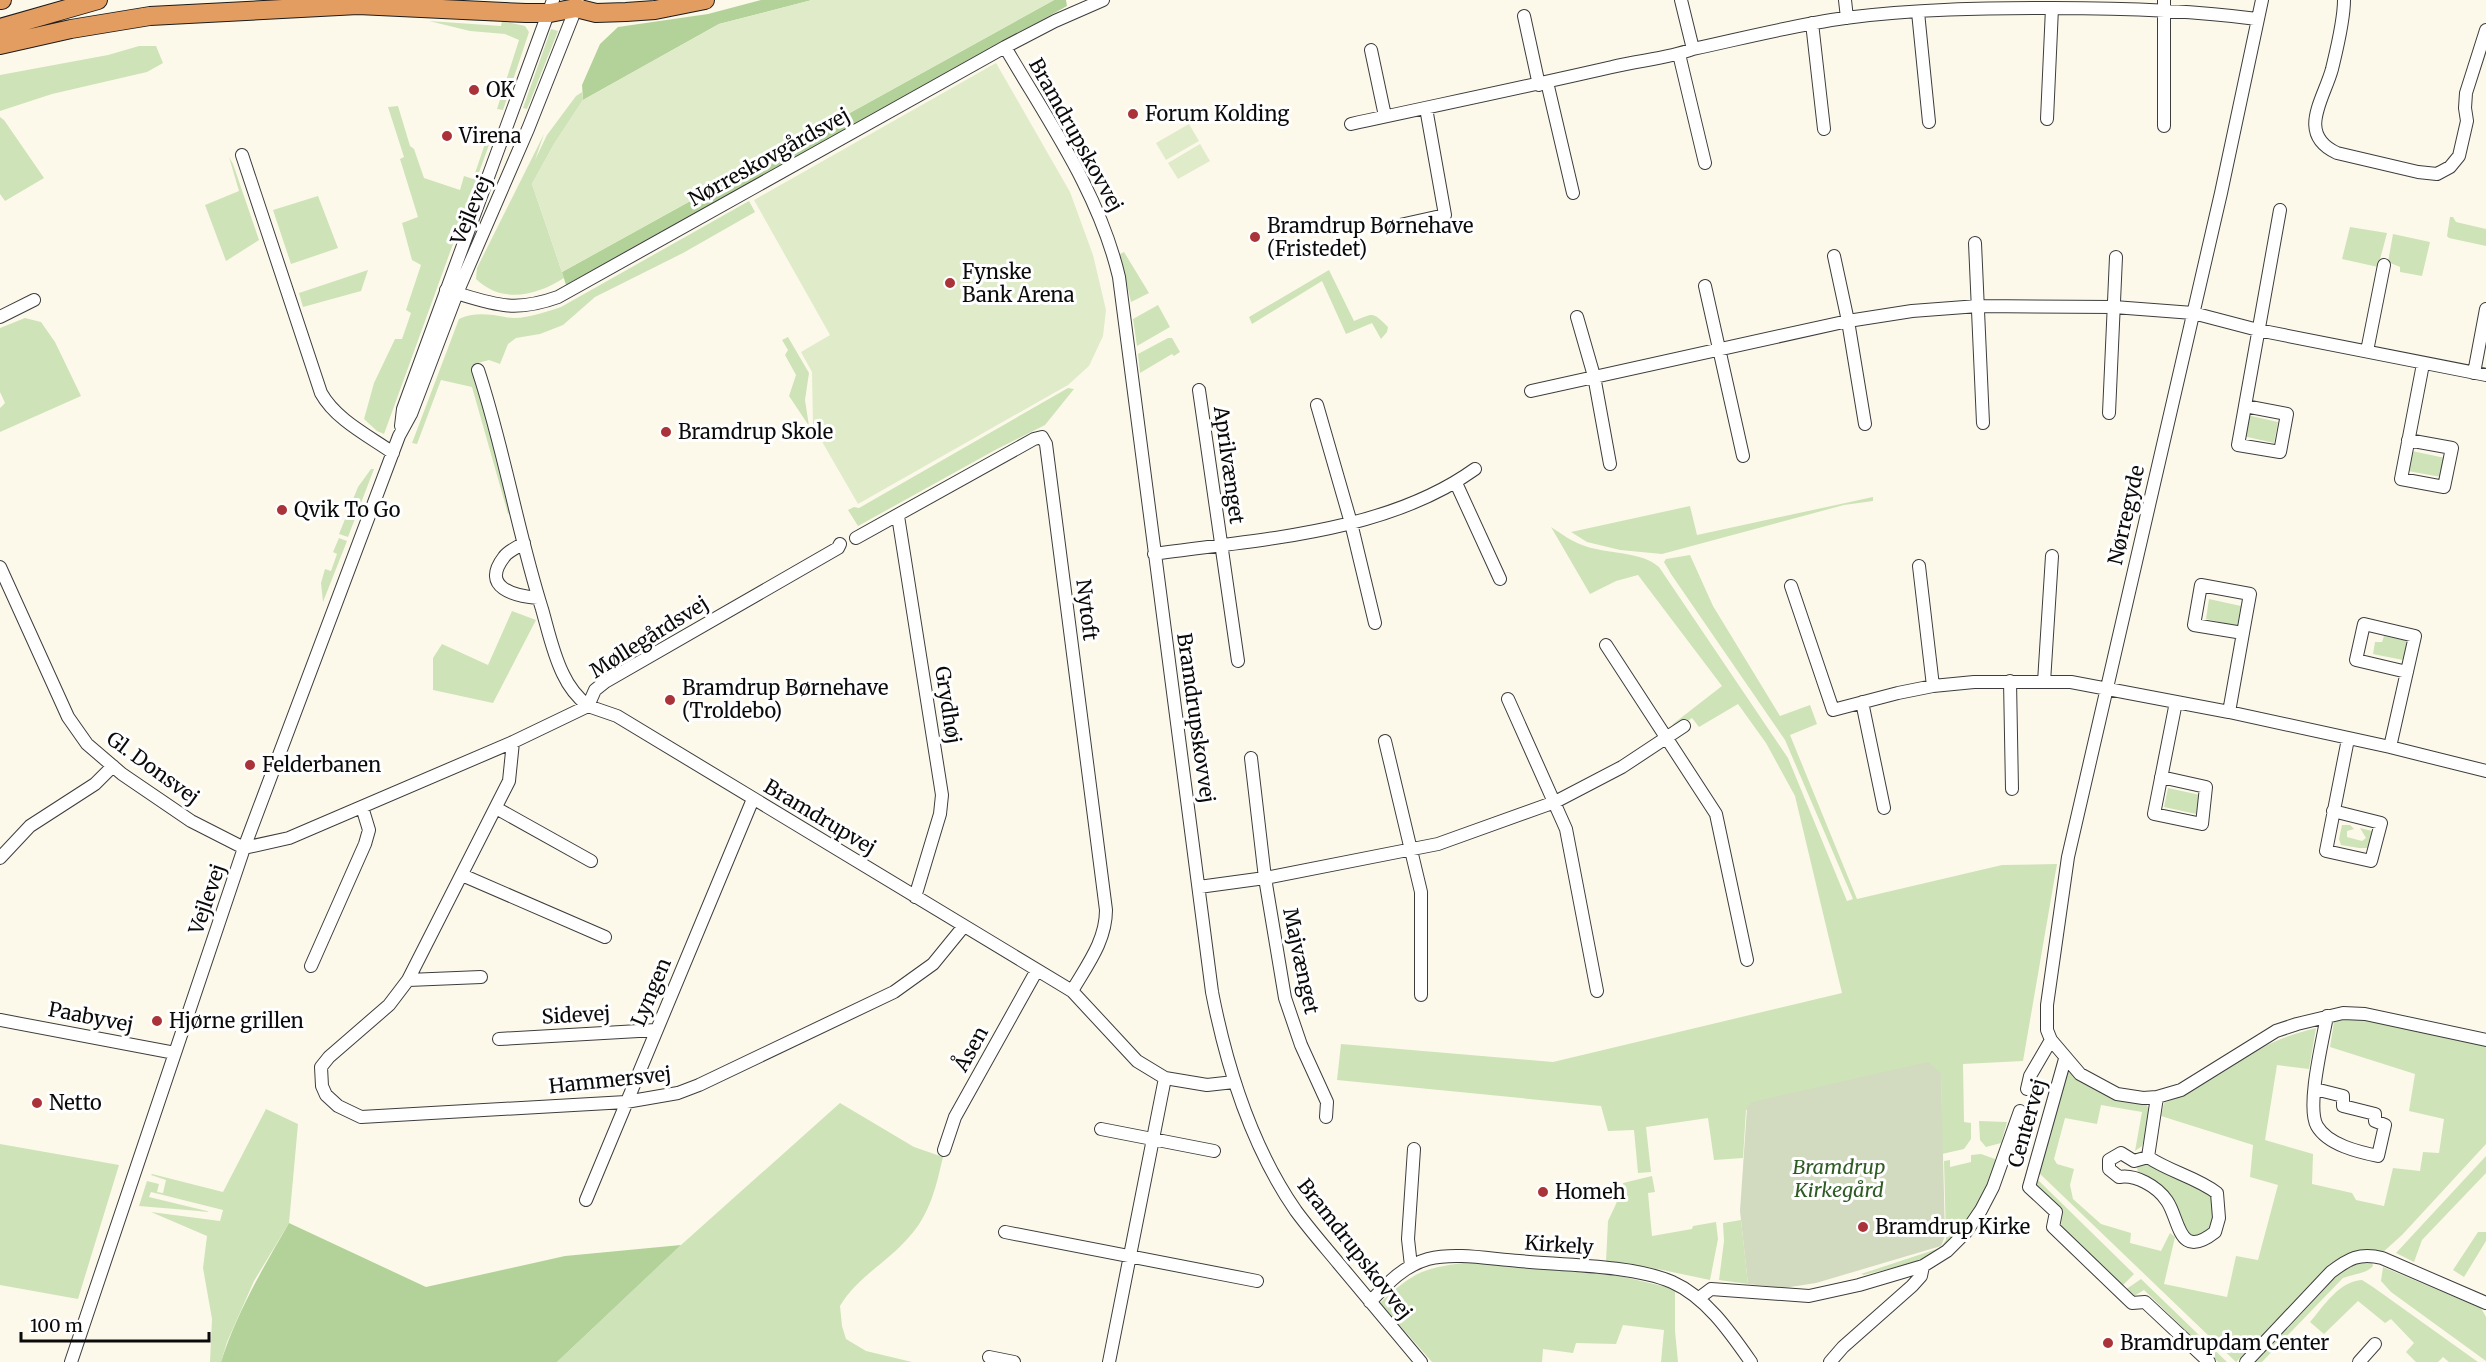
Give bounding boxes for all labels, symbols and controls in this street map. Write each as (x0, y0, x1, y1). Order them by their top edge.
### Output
street label: Bramdrupskovvej (1024, 54, 1129, 216)
place label: OK (486, 77, 515, 102)
marker: OK (467, 83, 481, 97)
place label: Forum Kolding (1145, 101, 1289, 126)
street label: Nørreskovgårdsvej (684, 102, 854, 211)
marker: Forum Kolding (1126, 107, 1140, 121)
place label: Virena (458, 123, 522, 148)
marker: Virena (440, 129, 454, 143)
street label: Vejlevej (444, 171, 496, 249)
place label: Bramdrup Børnehave (Fristedet) (1267, 213, 1473, 261)
marker: Bramdrup Børnehave (Fristedet) (1248, 230, 1262, 244)
place label: Fynske Bank Arena (962, 259, 1075, 307)
marker: Fynske Bank Arena (943, 276, 957, 290)
street label: Aprilvænget (1209, 403, 1250, 526)
place label: Bramdrup Skole (678, 419, 833, 444)
marker: Bramdrup Skole (659, 425, 673, 439)
street label: Nørregyde (2102, 463, 2149, 567)
place label: Qvik To Go (294, 497, 401, 522)
marker: Qvik To Go (275, 503, 289, 517)
street label: Nytoft (1071, 578, 1104, 642)
street label: Møllegårdsvej (585, 590, 713, 683)
street label: Bramdrupskovvej (1172, 631, 1221, 805)
street label: Grydhøj (930, 664, 967, 745)
place label: Bramdrup Børnehave (Troldebo) (682, 675, 888, 723)
marker: Bramdrup Børnehave (Troldebo) (663, 693, 677, 707)
street label: Gl. Donsvej (102, 726, 204, 810)
place label: Felderbanen (262, 752, 381, 777)
marker: Felderbanen (243, 758, 257, 772)
street label: Bramdrupvej (760, 773, 881, 860)
street label: Vejlevej (182, 860, 230, 938)
street label: Majvænget (1278, 906, 1325, 1016)
street label: Lyngen (625, 954, 676, 1030)
street label: Paabyvej (46, 996, 136, 1037)
street label: Sidevej (541, 1000, 611, 1029)
place label: Hjørne grillen (169, 1008, 304, 1033)
marker: Hjørne grillen (150, 1014, 164, 1028)
street label: Åsen (946, 1021, 993, 1077)
street label: Hammersvej (547, 1061, 672, 1098)
street label: Centervej (2002, 1075, 2051, 1170)
place label: Netto (49, 1090, 102, 1115)
marker: Netto (30, 1096, 44, 1110)
park label: Bramdrup Kirkegård (1793, 1154, 1885, 1202)
street label: Bramdrupskovvej (1293, 1173, 1418, 1324)
place label: Homeh (1555, 1179, 1626, 1204)
marker: Homeh (1536, 1185, 1550, 1199)
place label: Bramdrup Kirke (1875, 1214, 2030, 1239)
marker: Bramdrup Kirke (1856, 1220, 1870, 1234)
street label: Kirkely (1524, 1230, 1595, 1259)
scale bar (21, 1305, 208, 1343)
text: 100 m (30, 1314, 83, 1337)
place label: Bramdrupdam Center (2120, 1330, 2329, 1355)
marker: Bramdrupdam Center (2101, 1336, 2115, 1350)

